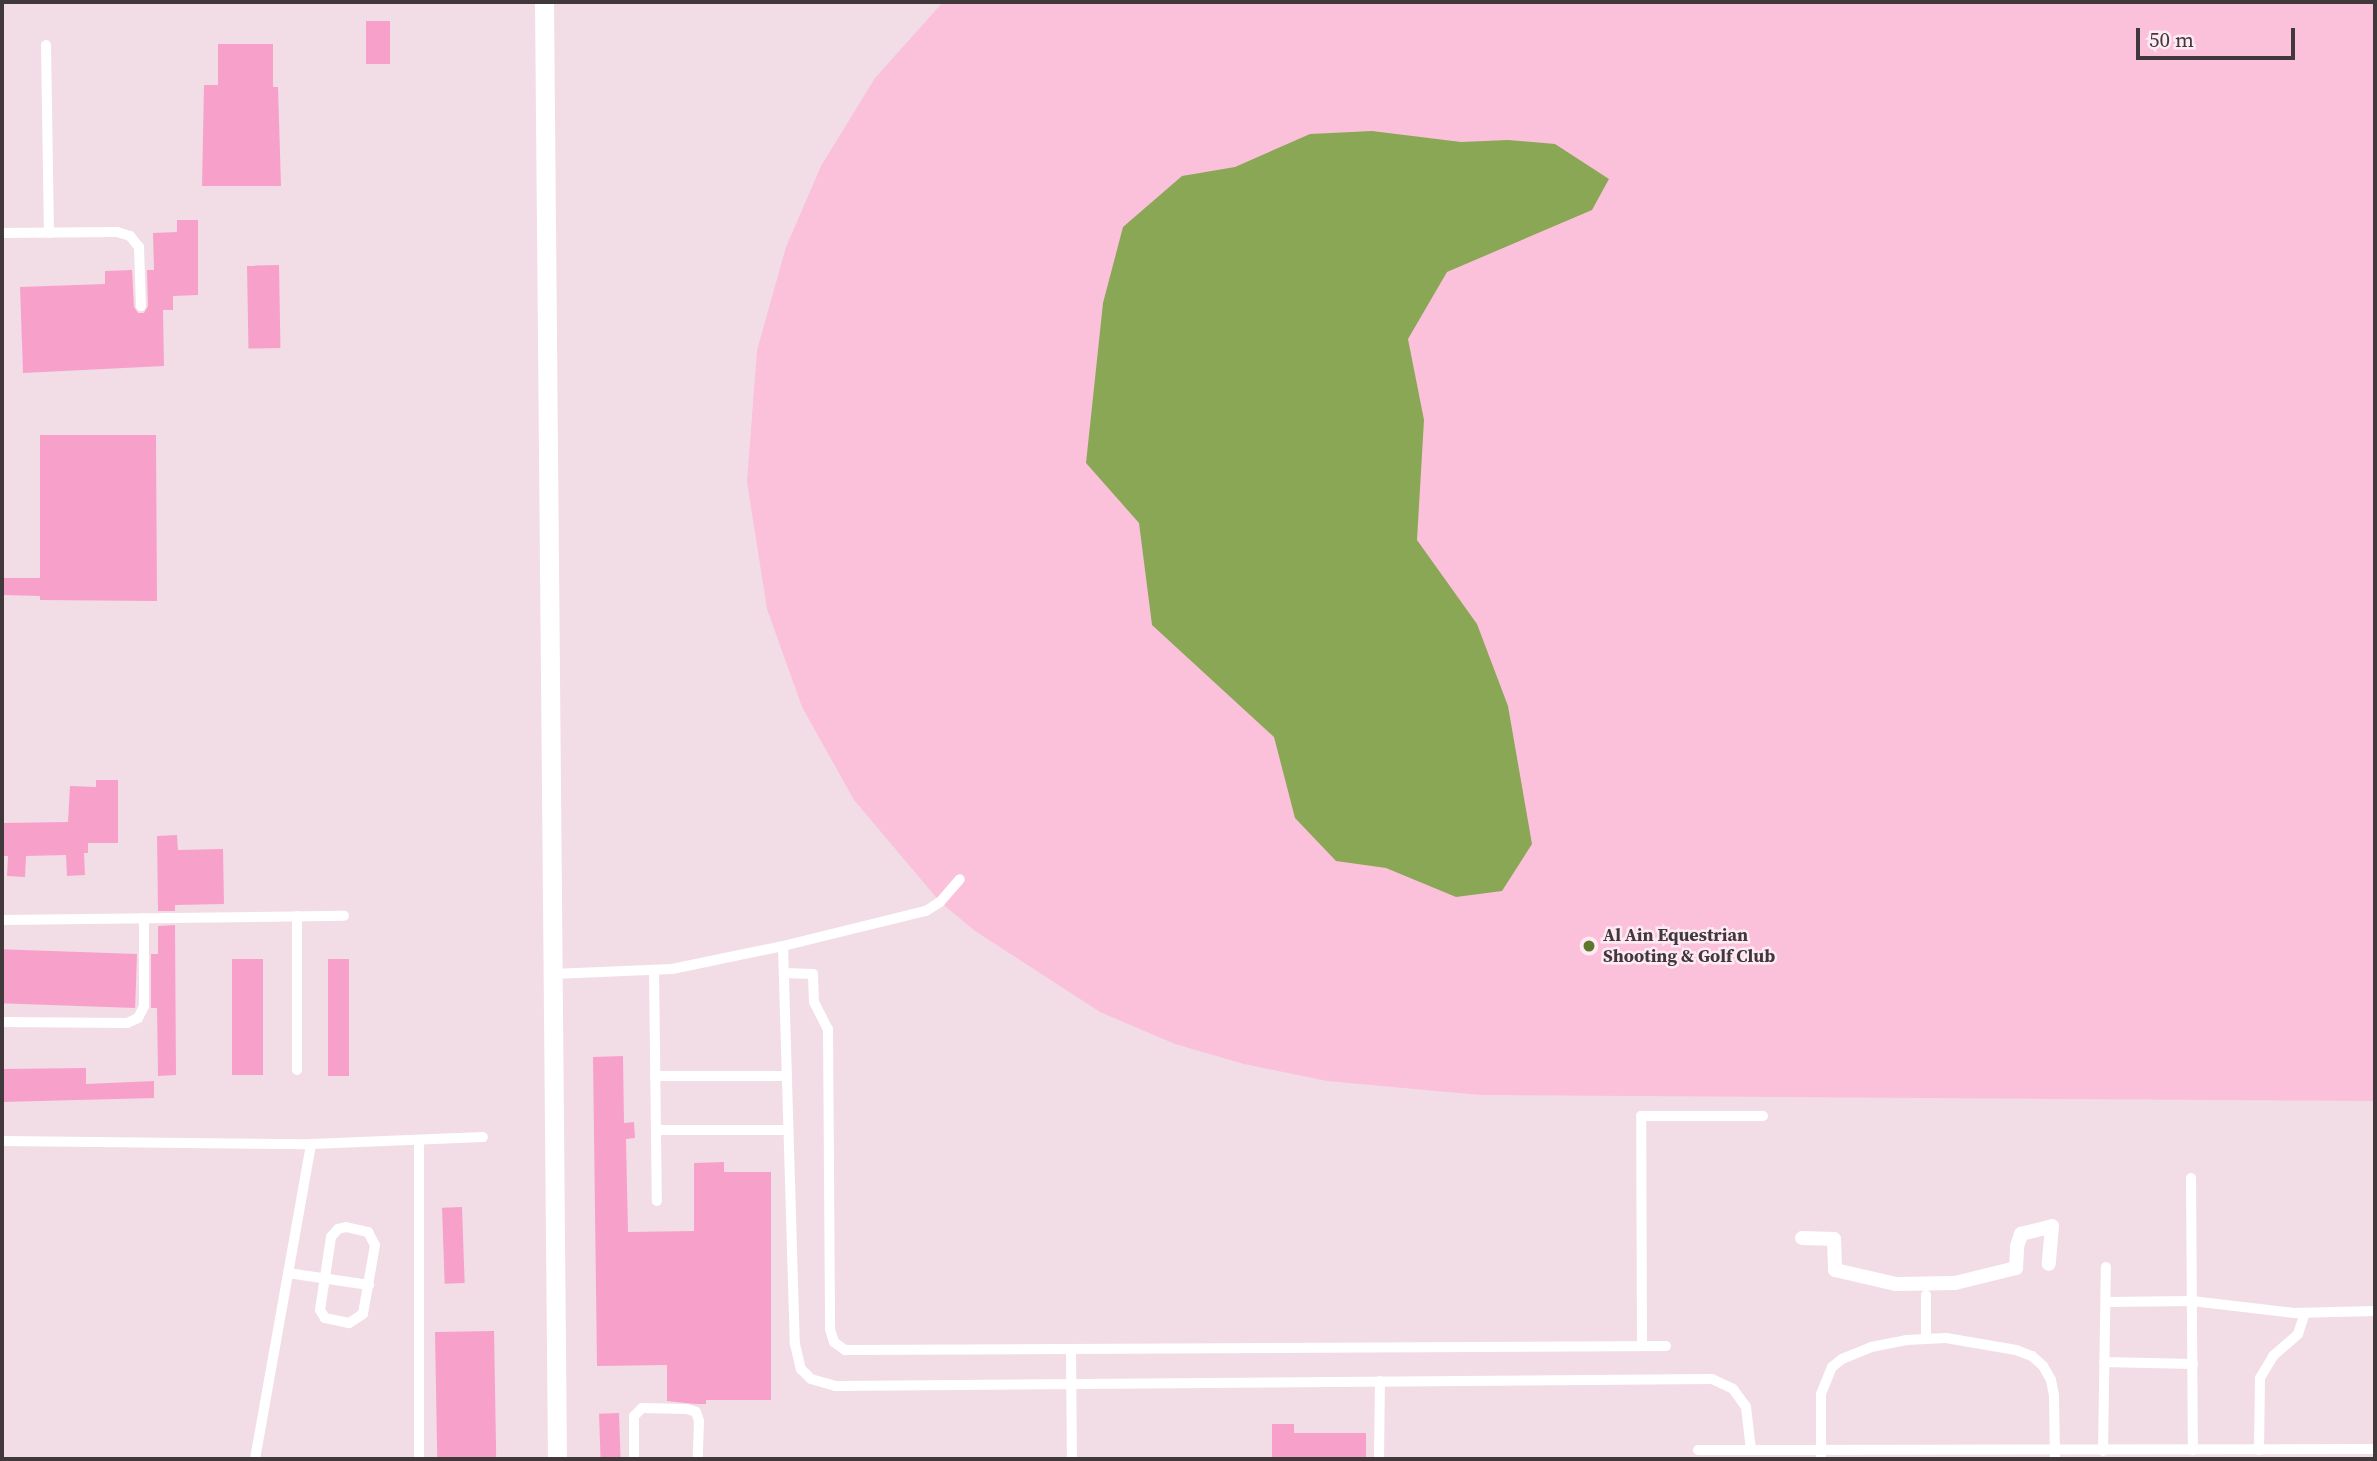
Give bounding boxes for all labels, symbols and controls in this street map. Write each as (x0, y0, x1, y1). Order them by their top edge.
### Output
scale bar (2139, 14, 2298, 58)
text: 50 m (2149, 25, 2194, 54)
place label: Al Ain Equestrian Shooting & Golf Club (1603, 925, 1775, 968)
marker: Al Ain Equestrian Shooting & Golf Club (1581, 938, 1597, 954)

